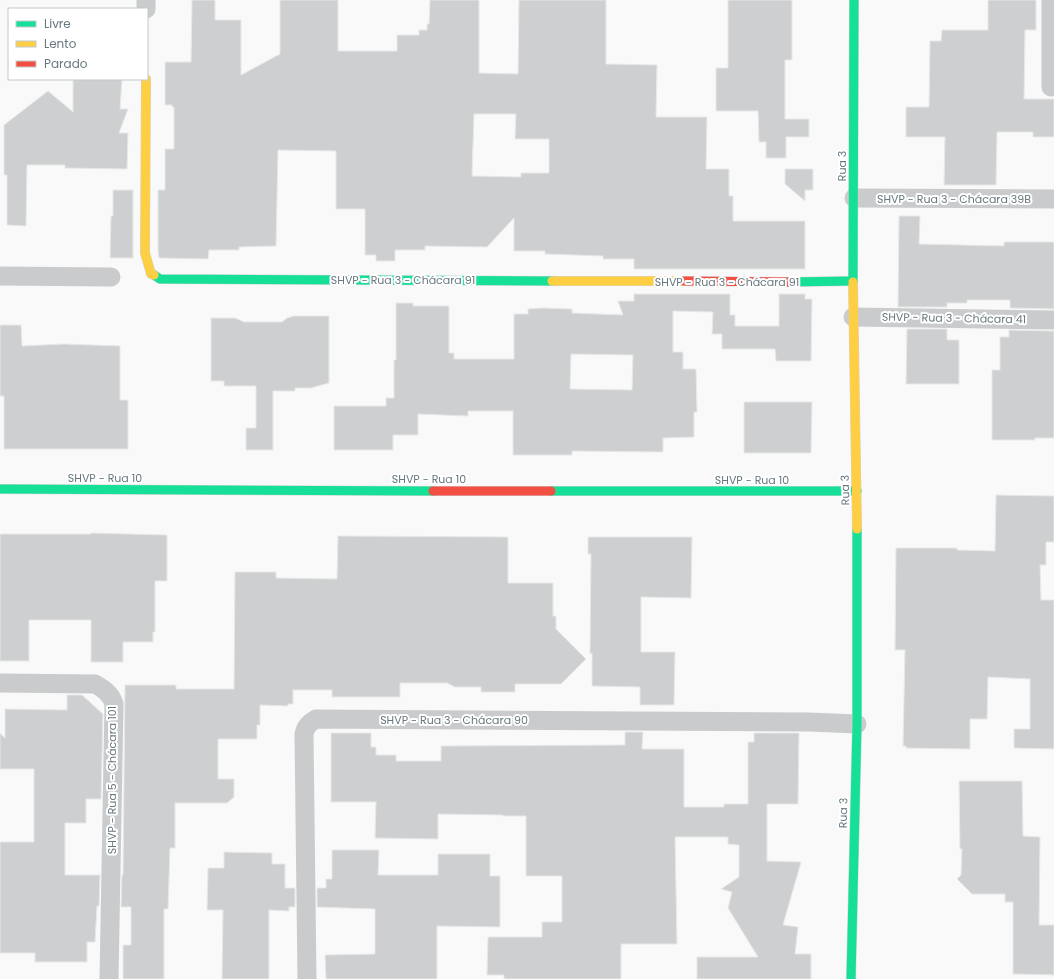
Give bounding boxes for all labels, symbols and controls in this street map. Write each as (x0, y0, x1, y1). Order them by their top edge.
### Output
legend (8, 8, 148, 80)
text: Livre (44, 15, 71, 32)
text: Lento (44, 35, 77, 52)
text: Parado (44, 55, 88, 72)
street label: Rua 3 (834, 151, 850, 181)
street label: SHVP - Rua 3 - Chácara 39B (877, 191, 1031, 207)
street label: SHVP - Rua 3 - Chácara 91 (331, 272, 475, 288)
street label: SHVP - Rua 3 - Chácara 91 (655, 274, 799, 290)
street label: SHVP - Rua 3 - Chácara 41 (882, 309, 1026, 327)
street label: SHVP - Rua 10 (68, 470, 142, 486)
street label: SHVP - Rua 10 (392, 471, 466, 487)
street label: SHVP - Rua 10 (715, 472, 789, 488)
street label: Rua 3 (837, 475, 853, 505)
street label: SHVP - Rua 5 - Chácara 101 (104, 706, 120, 854)
street label: SHVP - Rua 3 - Chácara 90 (380, 712, 528, 728)
street label: Rua 3 (835, 798, 851, 828)

